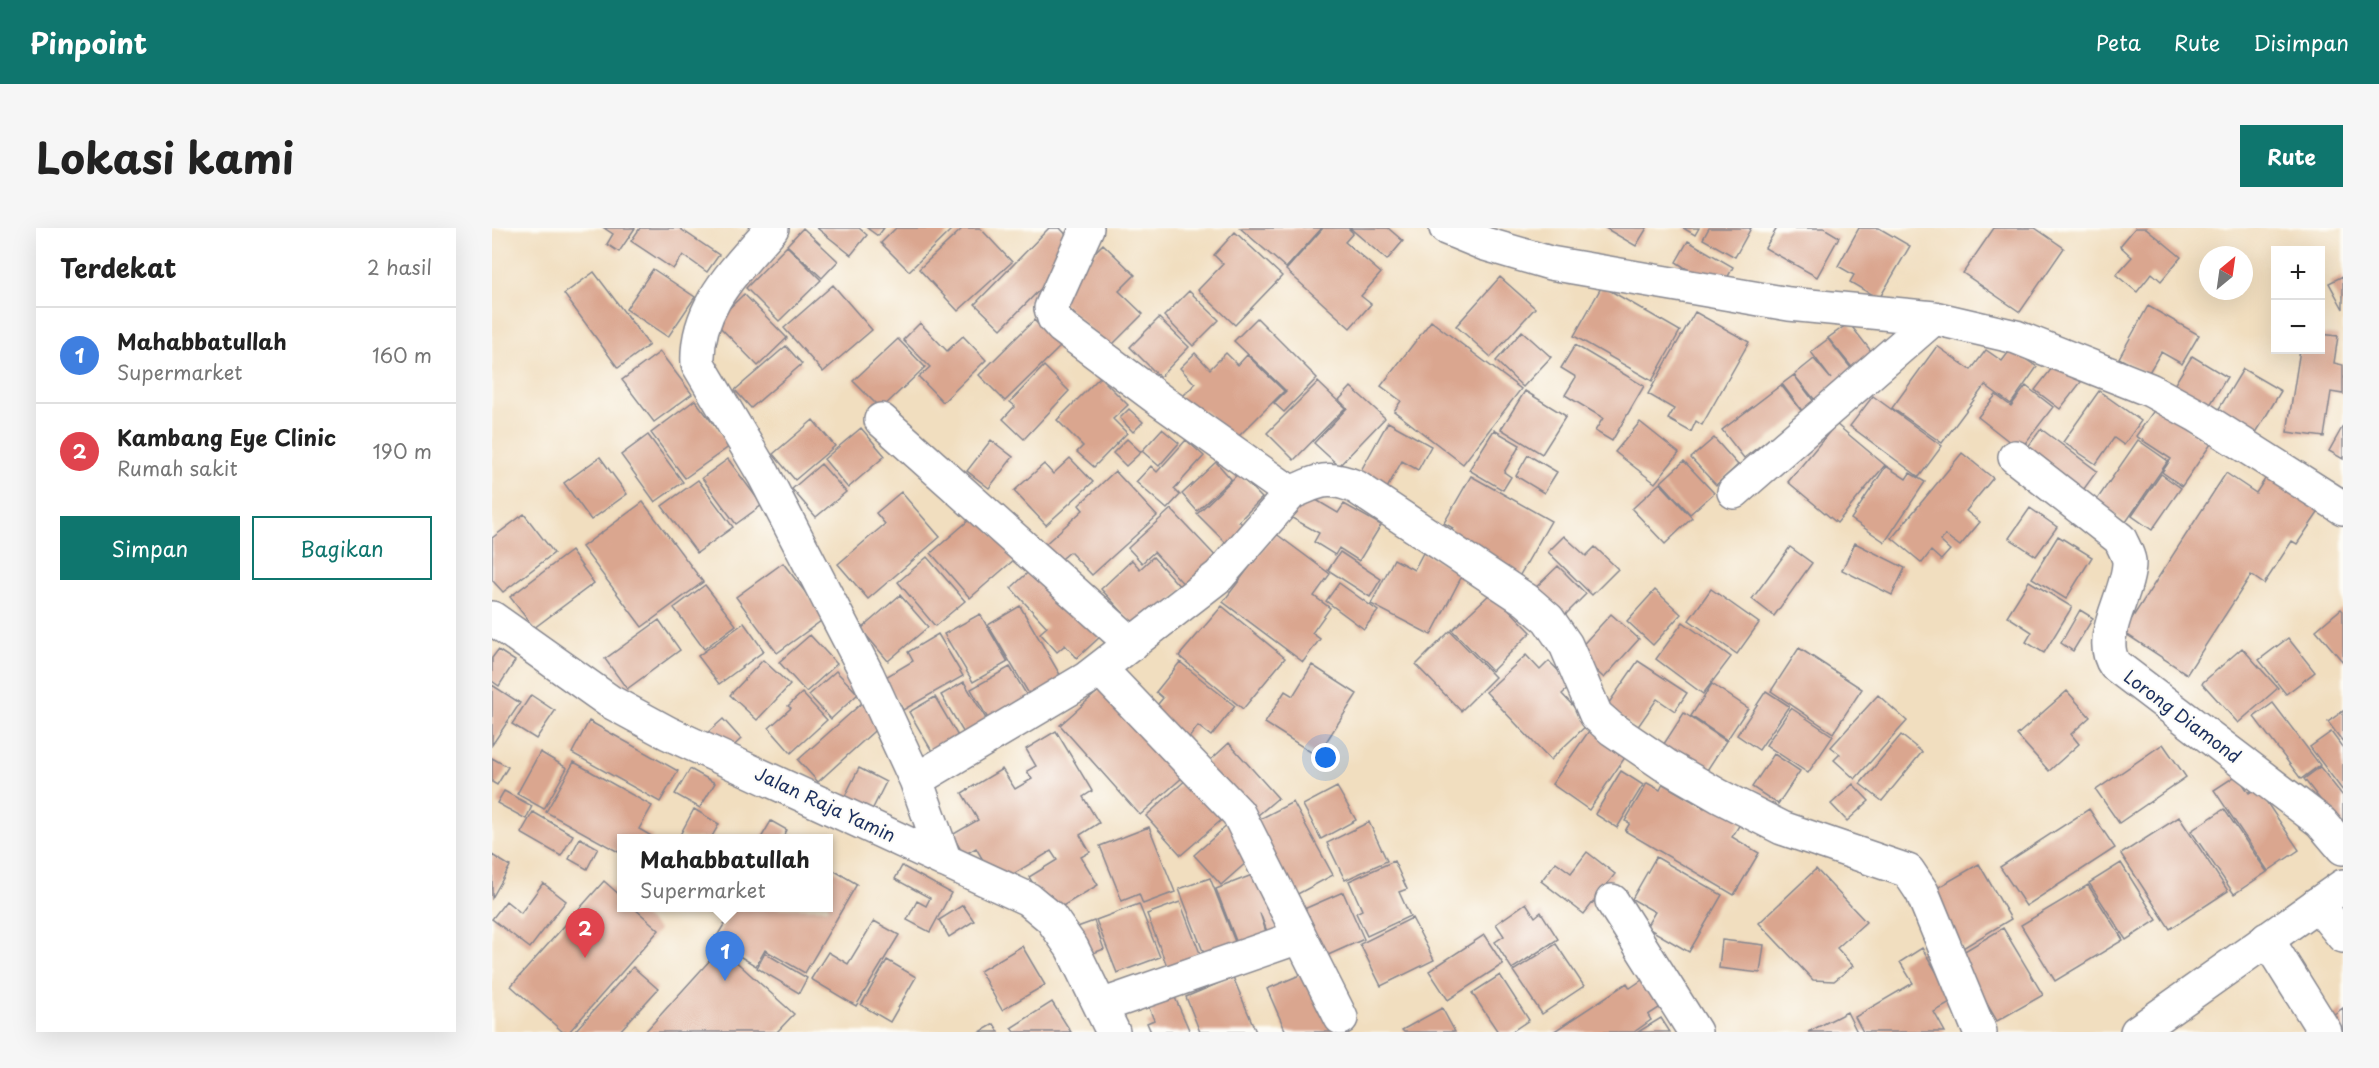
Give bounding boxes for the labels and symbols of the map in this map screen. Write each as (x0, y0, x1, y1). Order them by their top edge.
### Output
north arrow (2199, 246, 2253, 300)
street label: Lorong Diamond (2119, 663, 2247, 769)
your location (1311, 743, 1340, 772)
street label: Jalan Raja Yamin (751, 759, 900, 848)
pin: 2 (566, 908, 604, 958)
pin: 1 (706, 932, 744, 981)

